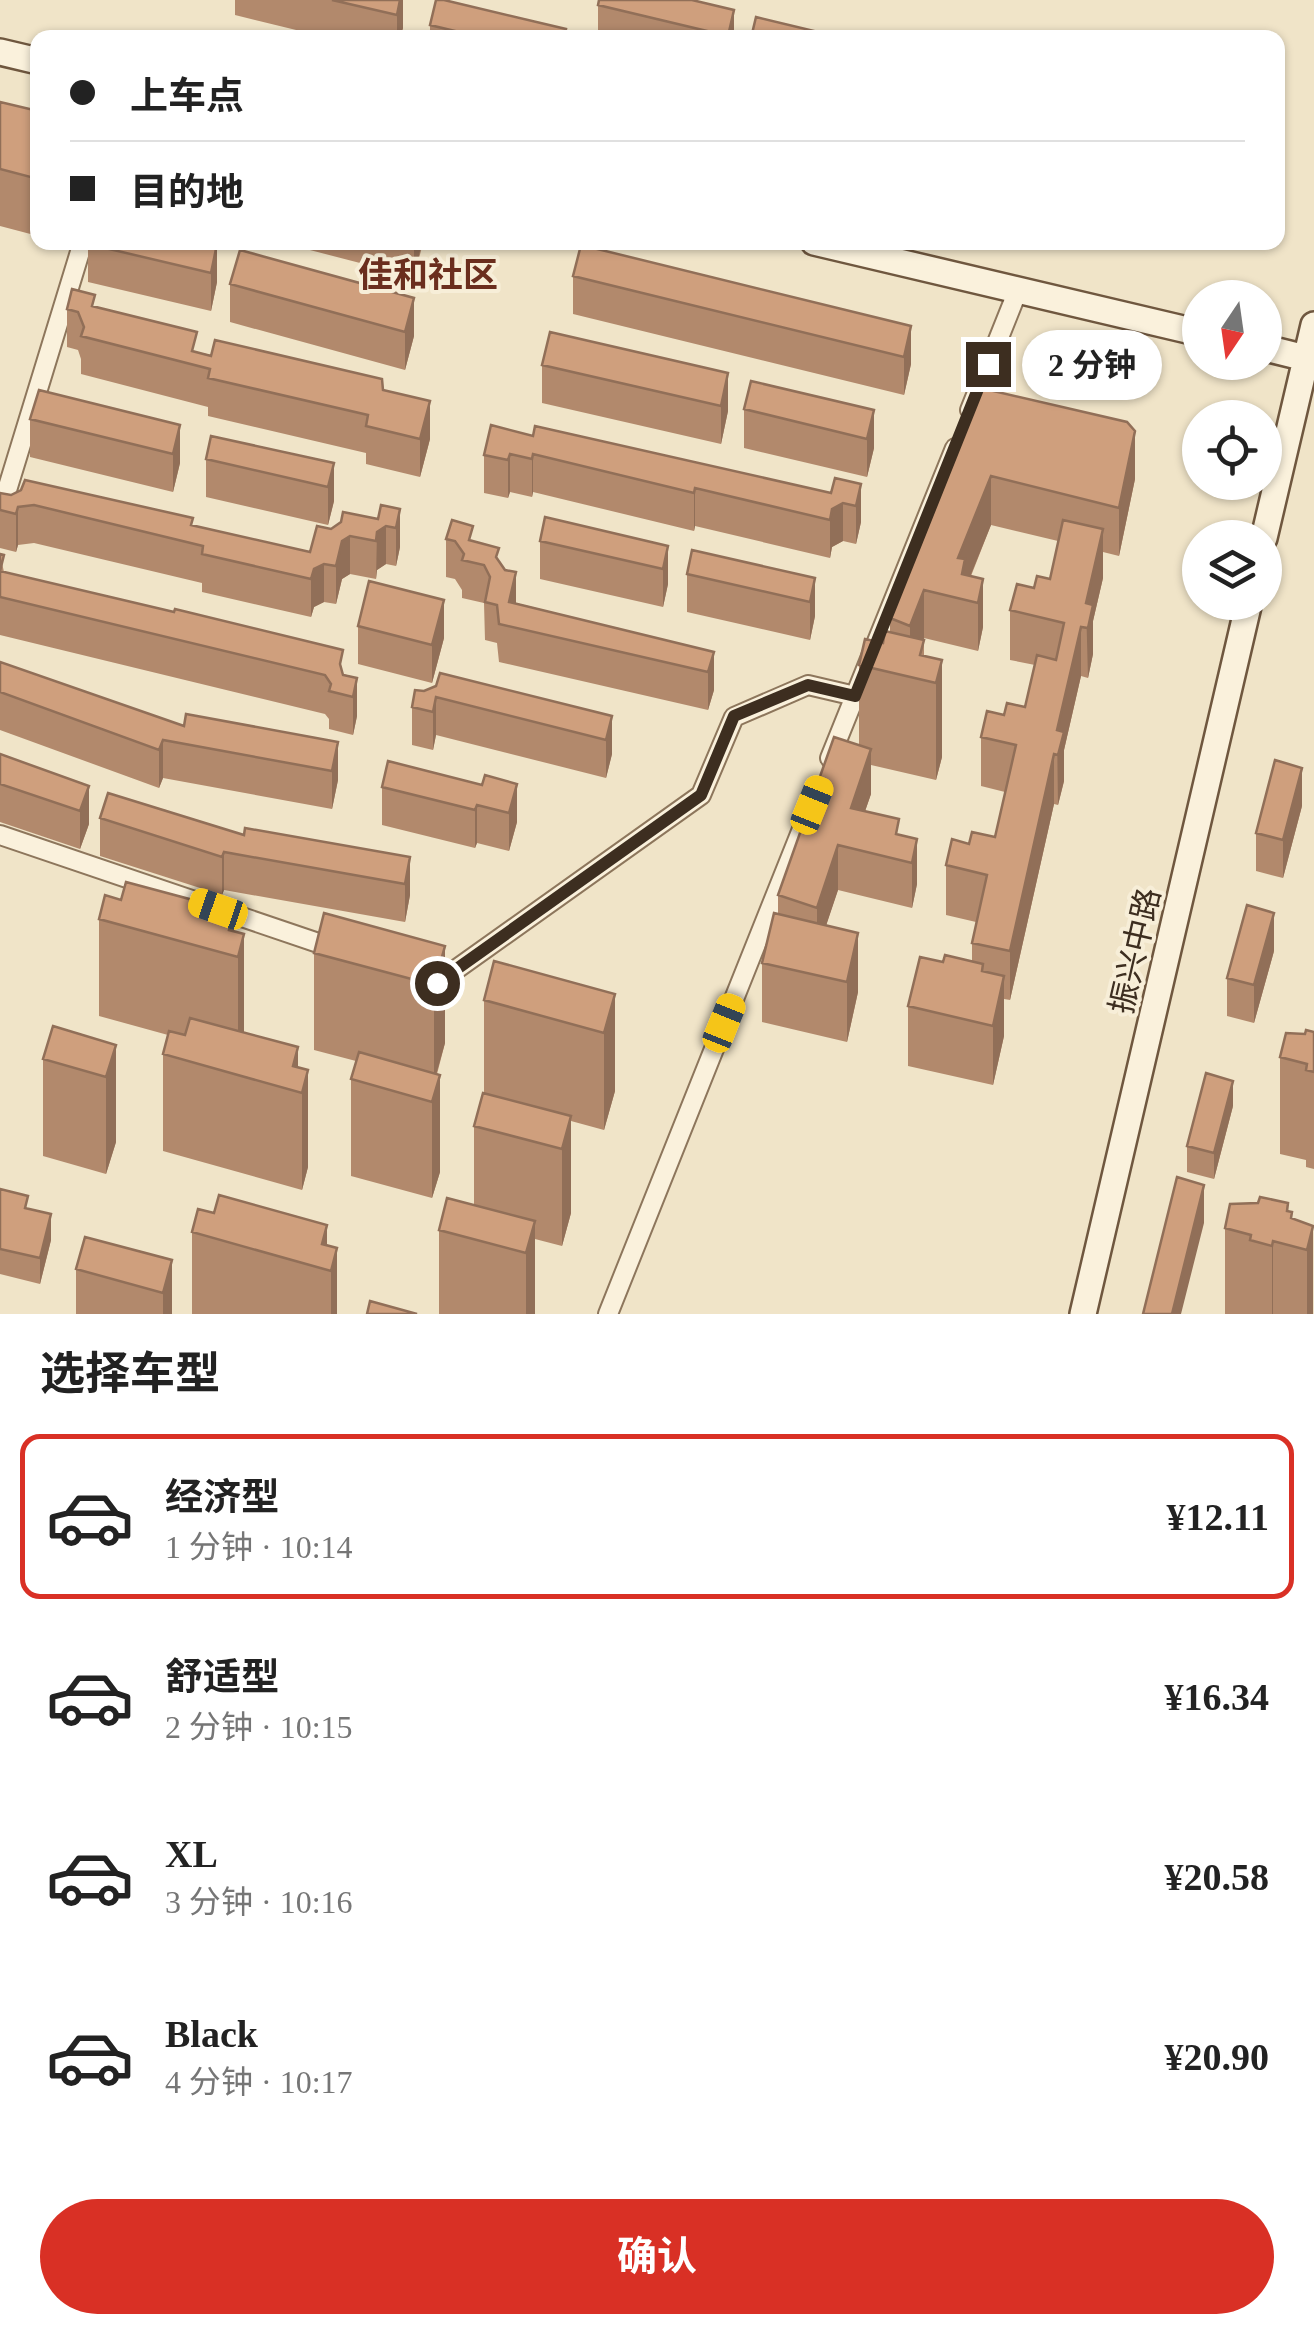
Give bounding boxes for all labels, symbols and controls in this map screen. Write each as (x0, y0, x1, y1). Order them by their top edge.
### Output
text: 上车点 (130, 75, 244, 117)
text: 目的地 (130, 171, 244, 213)
district label: 佳和社区 (358, 256, 498, 295)
north arrow (1182, 280, 1282, 380)
map controls (1182, 280, 1282, 620)
callout: 2 分钟 (1023, 329, 1163, 399)
route end (966, 342, 1011, 387)
text: 2 分钟 (1048, 347, 1136, 383)
button: locate (1182, 400, 1282, 500)
button: layers (1182, 520, 1282, 620)
car (787, 772, 837, 838)
car (185, 885, 251, 933)
street label: 振兴中路 (1103, 885, 1167, 1017)
route start (415, 961, 460, 1006)
car (699, 990, 749, 1056)
text: 选择车型 (40, 1349, 220, 1399)
icon: car (45, 1472, 135, 1562)
text: 经济型 (165, 1476, 279, 1518)
text: ¥12.11 (1167, 1496, 1269, 1538)
text: 1 分钟 · 10:14 (165, 1529, 353, 1565)
icon: car (45, 1652, 135, 1742)
text: 舒适型 (165, 1656, 279, 1698)
text: ¥16.34 (1165, 1676, 1269, 1718)
text: 2 分钟 · 10:15 (165, 1709, 353, 1745)
icon: car (45, 1832, 135, 1922)
text: XL (165, 1833, 218, 1875)
text: ¥20.58 (1165, 1856, 1269, 1898)
text: 3 分钟 · 10:16 (165, 1884, 353, 1920)
icon: car (45, 2012, 135, 2102)
text: Black (165, 2013, 258, 2055)
text: ¥20.90 (1165, 2036, 1269, 2078)
text: 4 分钟 · 10:17 (165, 2064, 353, 2100)
button: 确认 (40, 2199, 1274, 2314)

